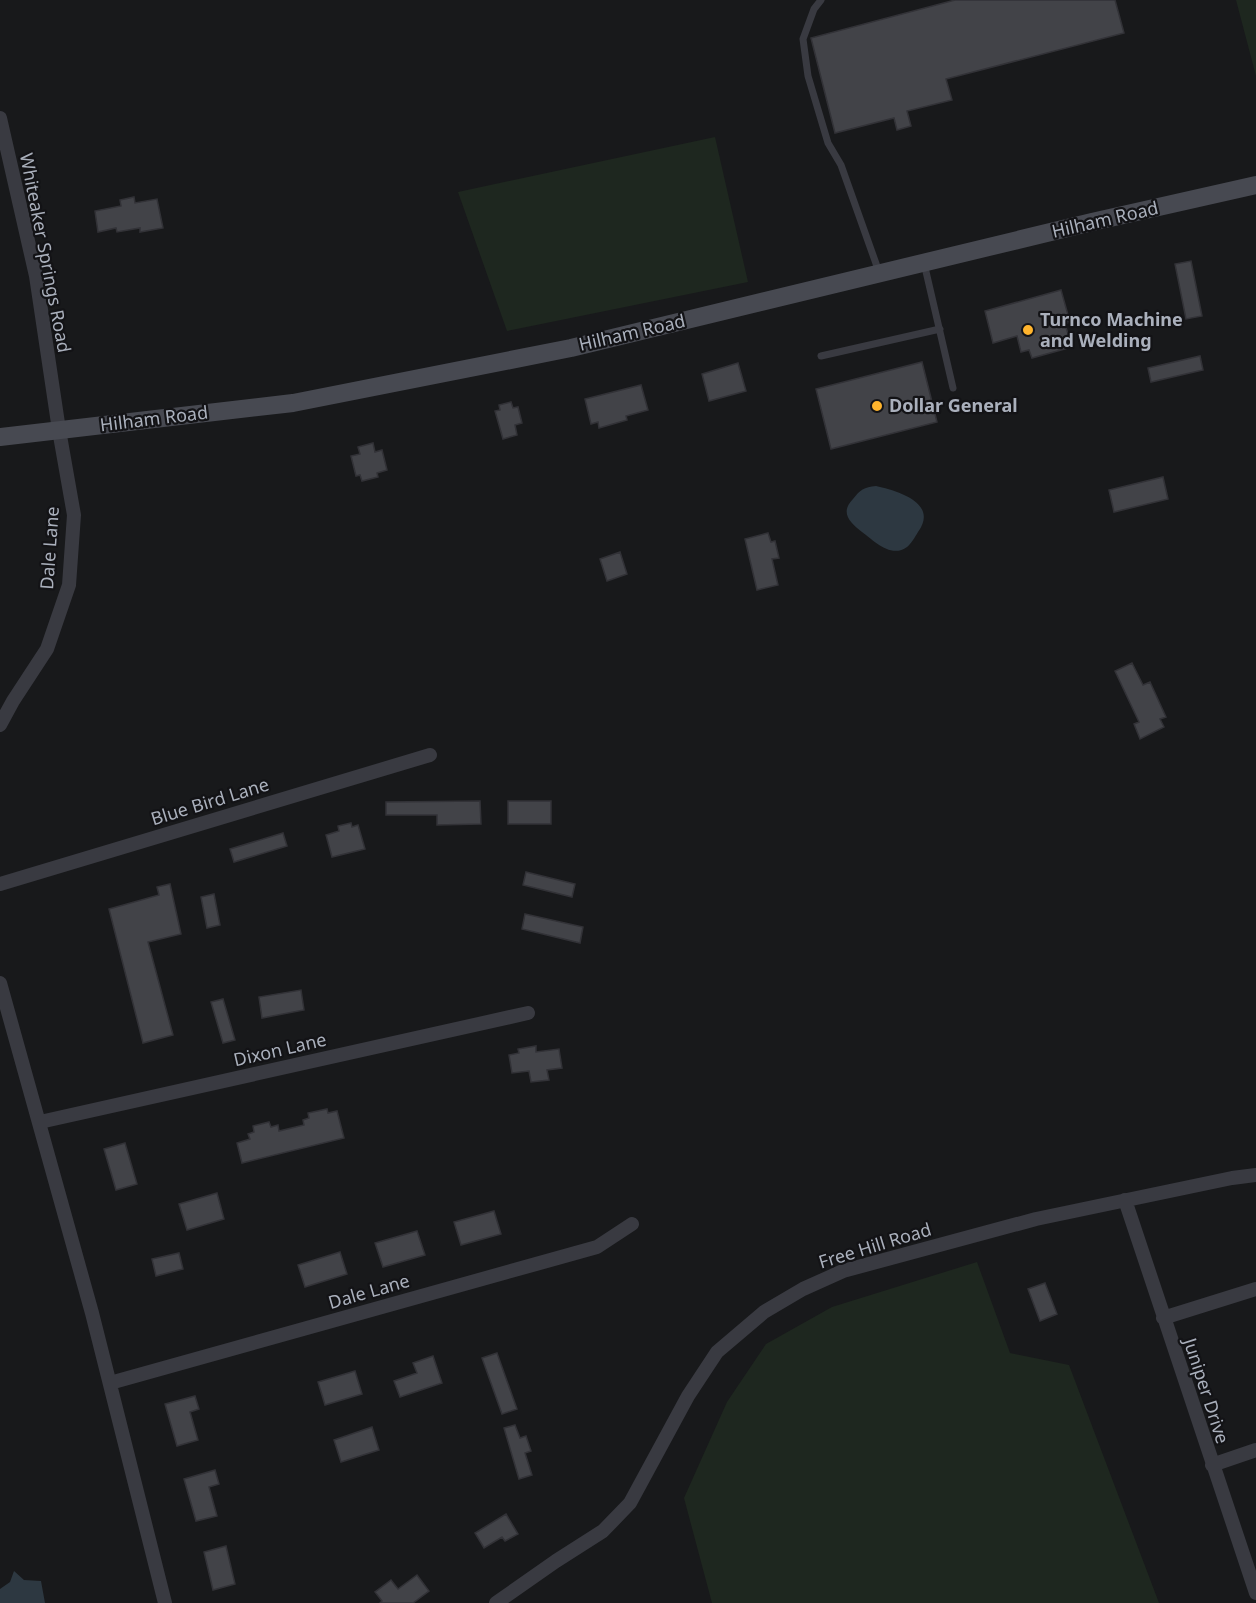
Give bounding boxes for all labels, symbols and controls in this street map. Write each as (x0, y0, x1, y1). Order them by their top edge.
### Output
street label: Whiteaker Springs Road (15, 151, 77, 355)
street label: Hilham Road (1049, 195, 1160, 243)
place label: Turnco Machine and Welding (1040, 307, 1183, 352)
street label: Hilham Road (576, 308, 687, 356)
marker: Turnco Machine and Welding (1021, 323, 1035, 337)
place label: Dollar General (889, 393, 1018, 417)
street label: Hilham Road (99, 399, 209, 437)
marker: Dollar General (870, 399, 884, 413)
street label: Dale Lane (34, 505, 64, 590)
street label: Blue Bird Lane (148, 772, 272, 830)
street label: Dixon Lane (231, 1027, 328, 1071)
street label: Free Hill Road (815, 1217, 934, 1274)
street label: Dale Lane (325, 1268, 412, 1314)
street label: Juniper Drive (1178, 1333, 1235, 1447)

